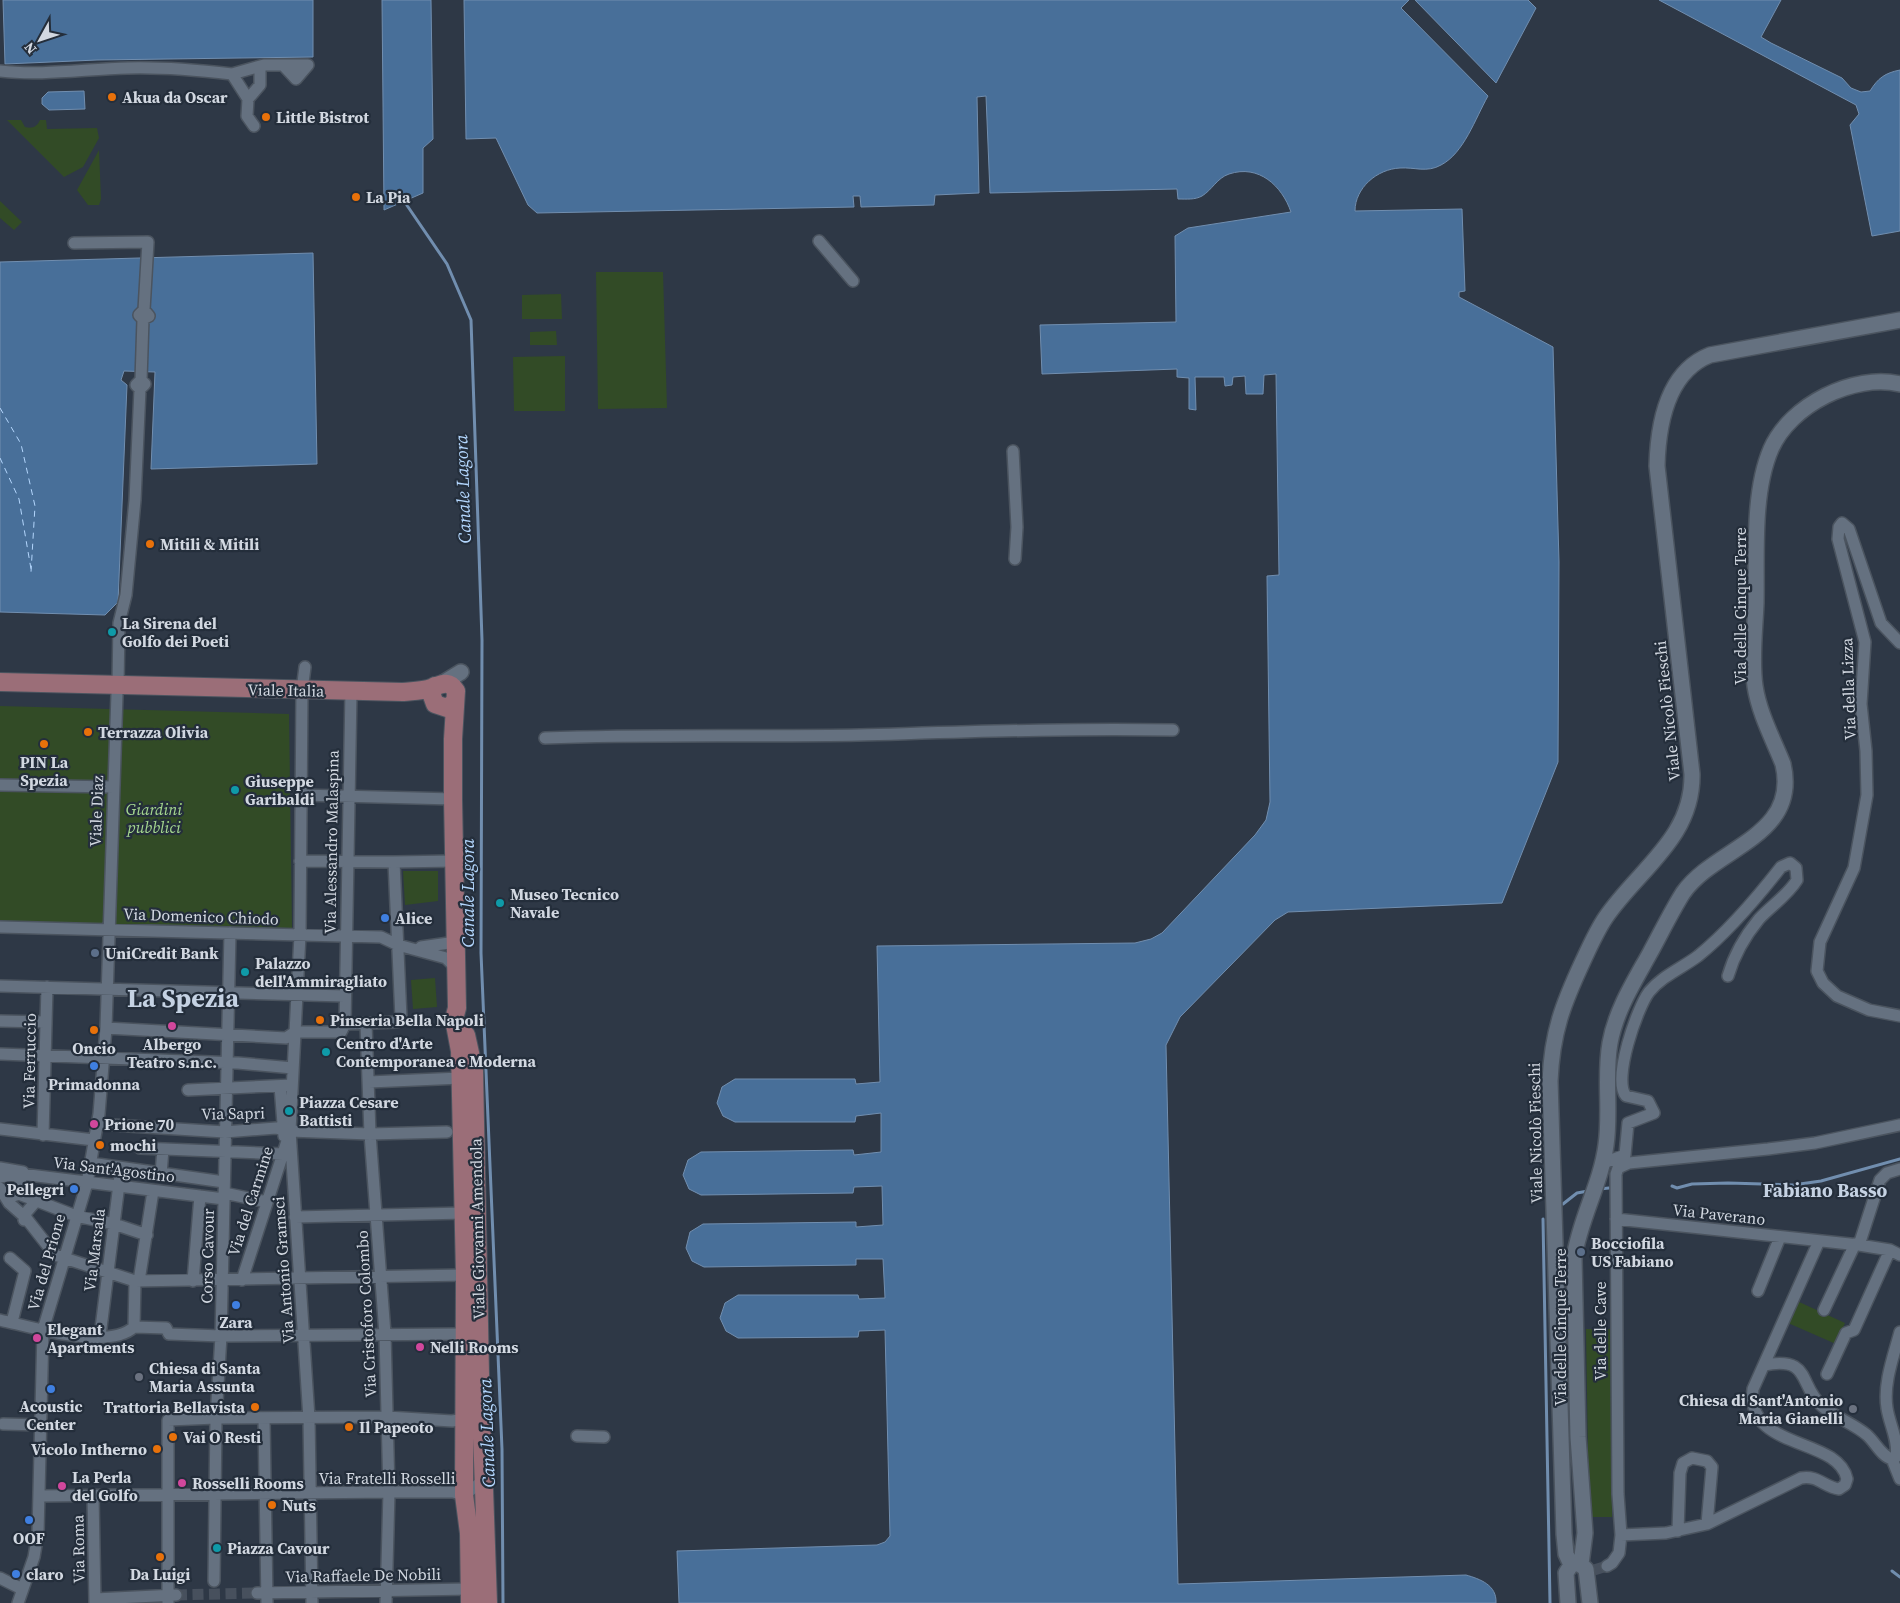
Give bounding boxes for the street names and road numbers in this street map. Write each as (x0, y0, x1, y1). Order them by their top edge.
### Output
street label: Via delle Cinque Terre (1729, 527, 1751, 685)
street label: Via della Lizza (1835, 637, 1861, 741)
street label: Viale Nicolò Fieschi (1649, 639, 1685, 782)
street label: Viale Italia (247, 678, 325, 702)
street label: Via Alessandro Malaspina (318, 749, 344, 934)
street label: Viale Diaz (84, 775, 108, 847)
street label: Via Domenico Chiodo (123, 902, 279, 930)
street label: Via Ferruccio (17, 1013, 41, 1109)
street label: Viale Nicolò Fieschi (1523, 1062, 1547, 1204)
street label: Via Sapri (201, 1101, 265, 1125)
street label: Viale Giovanni Amendola (464, 1137, 490, 1320)
street label: Via del Carmine (222, 1143, 278, 1259)
street label: Via Sant'Agostino (52, 1151, 176, 1187)
street label: Via Antonio Gramsci (267, 1195, 299, 1344)
street label: Via Paverano (1671, 1198, 1767, 1230)
street label: Via Marsala (78, 1206, 110, 1293)
street label: Corso Cavour (195, 1208, 219, 1304)
street label: Via del Prione (22, 1211, 70, 1313)
street label: Via Cristoforo Colombo (351, 1230, 381, 1398)
street label: Via delle Cinque Terre (1549, 1248, 1571, 1406)
street label: Via delle Cave (1589, 1281, 1611, 1381)
street label: Via Fratelli Rosselli (318, 1467, 456, 1489)
street label: Via Roma (66, 1514, 90, 1583)
street label: Via Raffaele De Nobili (285, 1563, 441, 1587)

